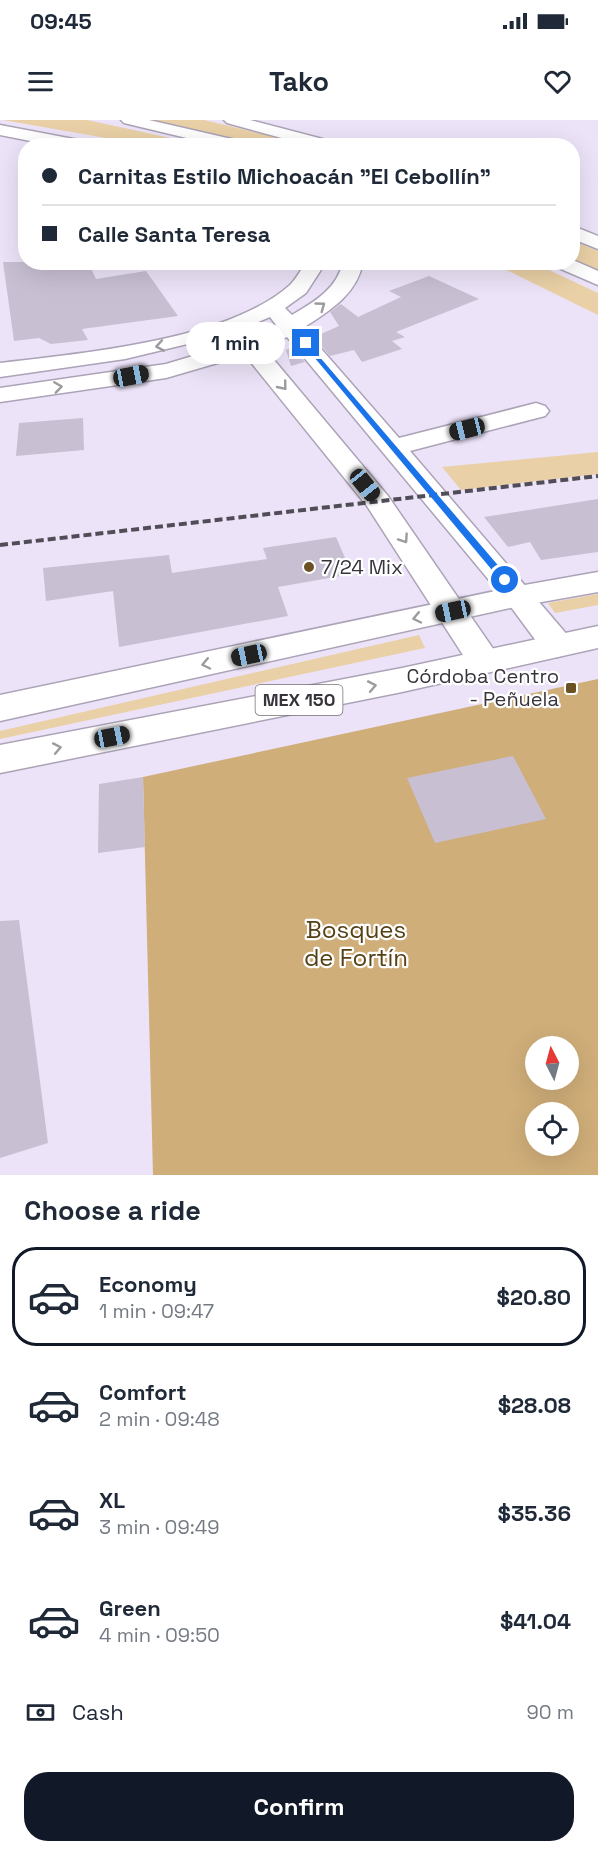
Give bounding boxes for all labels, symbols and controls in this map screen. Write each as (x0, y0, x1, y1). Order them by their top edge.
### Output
text: 09:45 (30, 7, 92, 35)
text: Tako (269, 64, 329, 99)
icon: menu (24, 65, 57, 98)
icon: heart (541, 65, 574, 98)
text: Carnitas Estilo Michoacán "El Cebollín" (78, 162, 491, 190)
text: Calle Santa Teresa (78, 220, 271, 248)
one-way arrow (315, 302, 326, 313)
callout: 1 min (186, 322, 285, 364)
route end (292, 329, 319, 356)
text: 1 min (211, 330, 260, 356)
one-way arrow (155, 339, 165, 352)
car (112, 364, 150, 388)
one-way arrow (276, 379, 287, 390)
one-way arrow (53, 382, 63, 394)
car (447, 416, 487, 442)
car (347, 465, 383, 505)
one-way arrow (397, 533, 408, 544)
place label: 7/24 Mix (321, 554, 403, 580)
marker: 7/24 Mix (302, 560, 316, 574)
route start (491, 566, 518, 593)
car (434, 598, 472, 624)
one-way arrow (412, 611, 422, 624)
car (230, 642, 268, 668)
one-way arrow (201, 657, 211, 670)
place label: Córdoba Centro - Peñuela (406, 663, 559, 712)
one-way arrow (367, 680, 377, 693)
marker: Córdoba Centro - Peñuela (564, 681, 578, 695)
road number: MEX 150 (256, 685, 342, 715)
car (93, 725, 131, 749)
one-way arrow (52, 742, 62, 755)
park label: Bosques de Fortín (304, 914, 408, 973)
north arrow (525, 1036, 579, 1090)
map controls (525, 1036, 579, 1156)
button: locate (525, 1102, 579, 1156)
text: Choose a ride (24, 1193, 201, 1228)
icon: car (27, 1270, 81, 1324)
text: Economy (99, 1270, 197, 1298)
text: $20.80 (497, 1283, 571, 1311)
text: 1 min · 09:47 (99, 1298, 214, 1324)
icon: car (27, 1378, 81, 1432)
text: Comfort (99, 1378, 187, 1406)
text: $28.08 (498, 1391, 571, 1419)
text: 2 min · 09:48 (99, 1406, 220, 1432)
icon: car (27, 1486, 81, 1540)
text: XL (99, 1486, 125, 1514)
text: $35.36 (498, 1499, 571, 1527)
text: 3 min · 09:49 (99, 1514, 219, 1540)
icon: car (27, 1594, 81, 1648)
text: Green (99, 1594, 161, 1622)
text: $41.04 (500, 1607, 571, 1635)
text: 4 min · 09:50 (99, 1622, 220, 1648)
icon: cash (24, 1696, 57, 1729)
text: Cash (72, 1698, 124, 1726)
text: 90 m (527, 1699, 574, 1725)
button: Confirm (24, 1772, 574, 1841)

